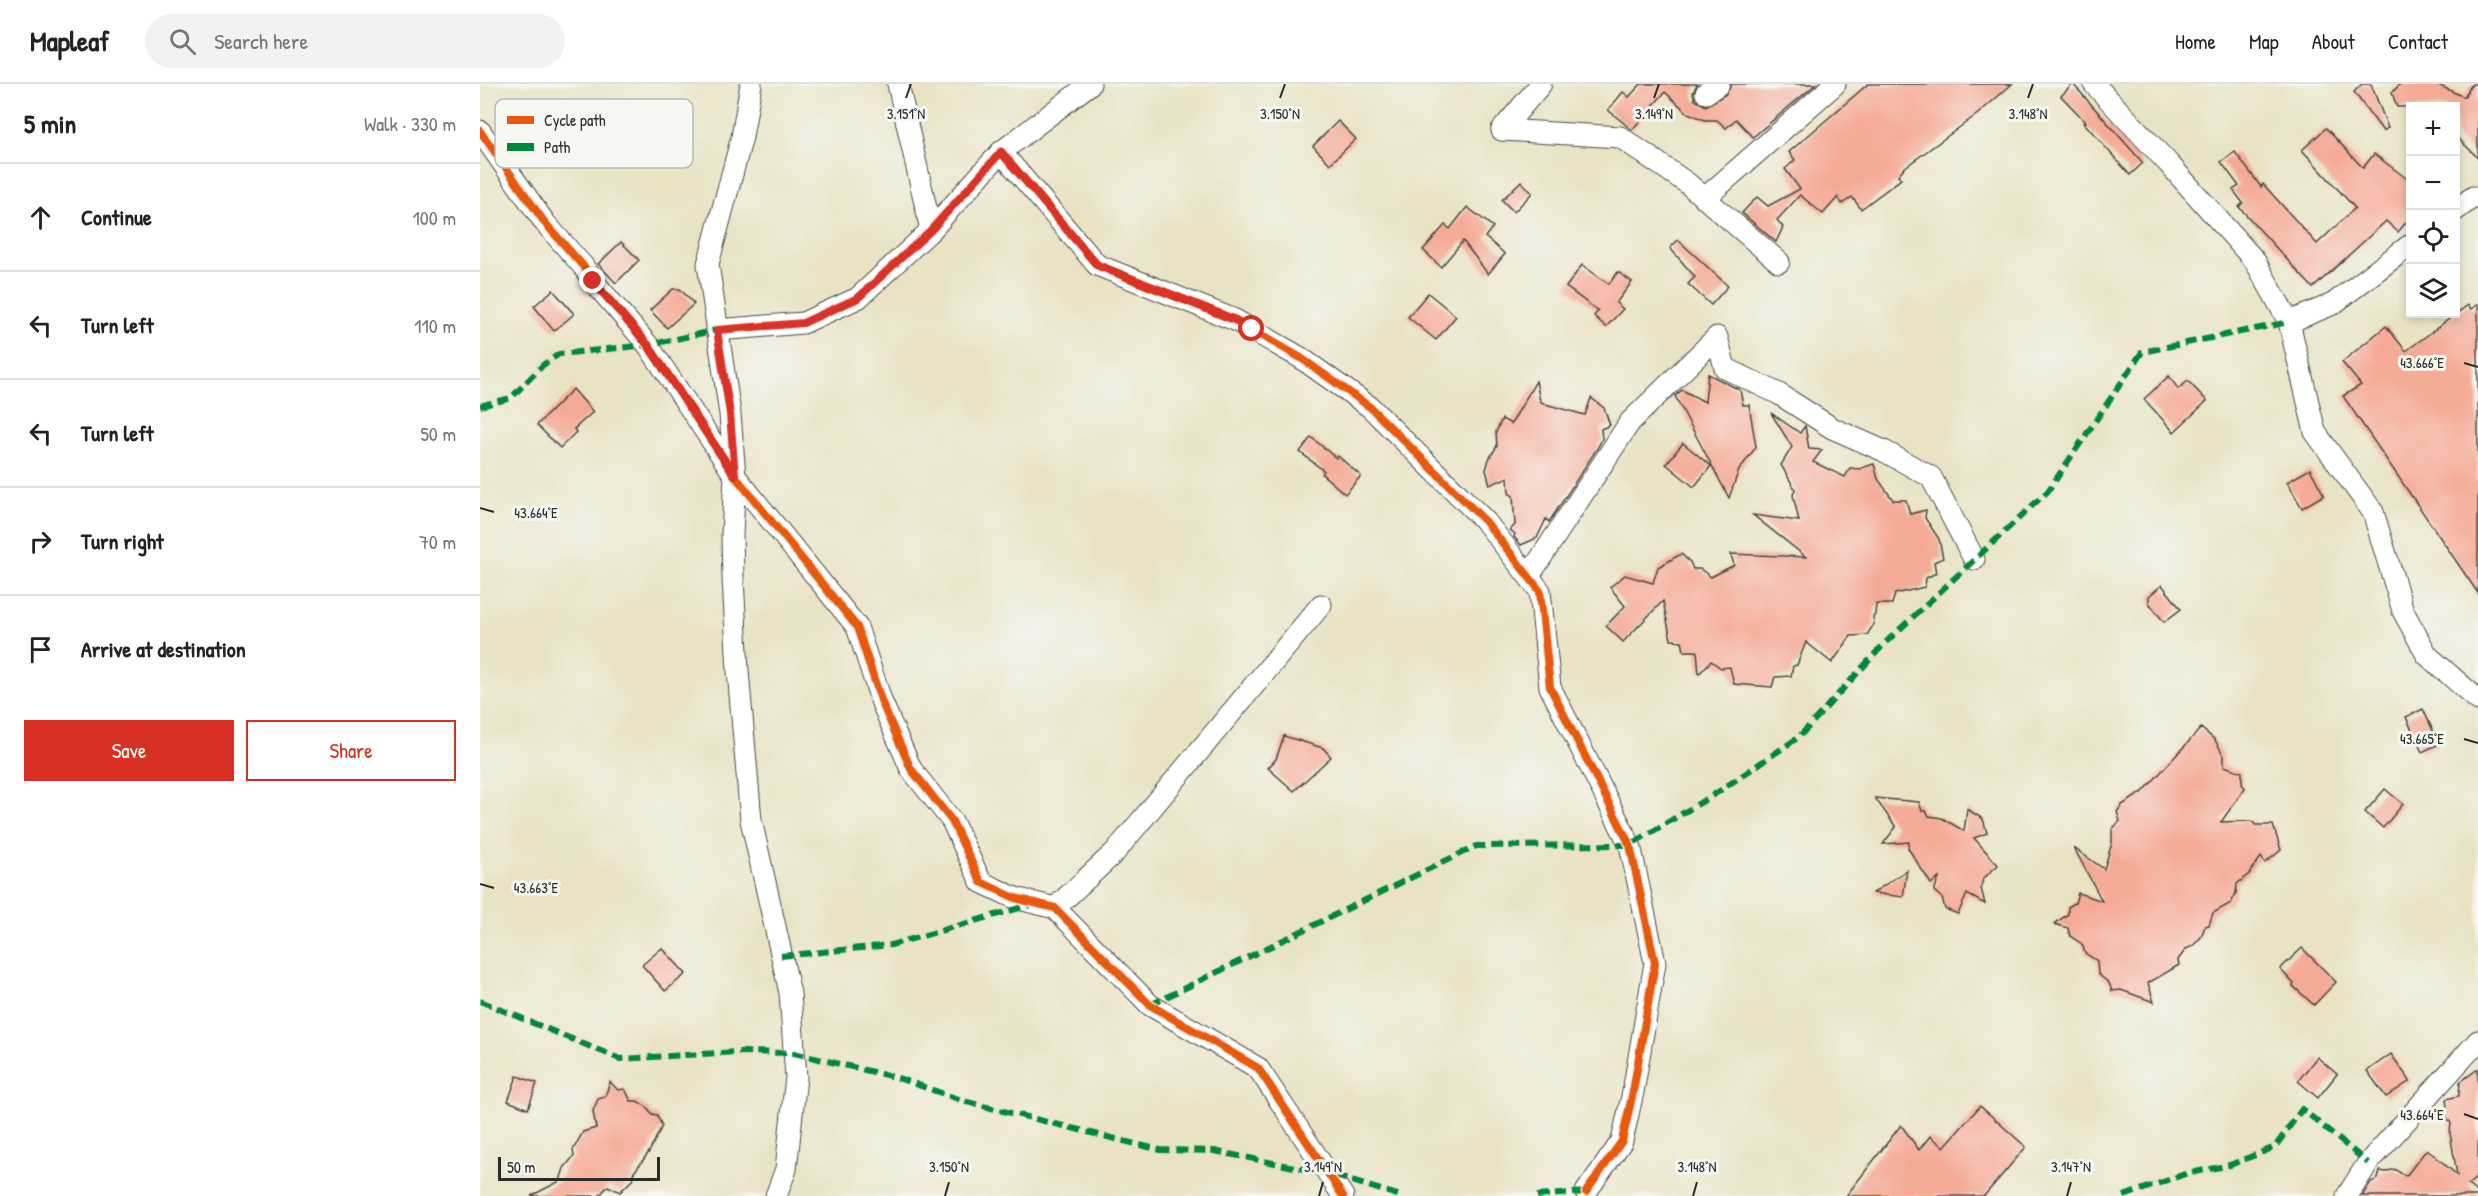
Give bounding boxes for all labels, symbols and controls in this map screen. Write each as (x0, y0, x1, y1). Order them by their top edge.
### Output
search box (145, 14, 565, 68)
text: Mapleaf (30, 22, 109, 60)
icon: search (166, 25, 199, 58)
text: Search here (214, 26, 308, 56)
text: Home (2175, 27, 2216, 56)
text: Map (2249, 27, 2279, 56)
text: About (2312, 27, 2355, 56)
text: Contact (2388, 27, 2448, 56)
legend (495, 99, 693, 168)
map controls (2406, 102, 2460, 318)
button: + (2406, 102, 2460, 156)
text: 3.151°N (887, 103, 925, 124)
text: 3.150°N (1260, 103, 1300, 124)
text: 3.149°N (1635, 103, 1673, 124)
text: 3.148°N (2009, 103, 2047, 124)
text: 5 min (24, 106, 76, 141)
text: Cycle path (544, 109, 606, 131)
text: Walk · 330 m (364, 110, 456, 137)
text: Path (544, 136, 570, 158)
button: − (2406, 156, 2460, 210)
icon: ahead (24, 201, 57, 234)
text: Continue (81, 202, 152, 232)
text: 100 m (413, 204, 456, 231)
button: locate (2406, 210, 2460, 264)
button: layers (2406, 264, 2460, 318)
route end (579, 267, 605, 293)
icon: left (24, 309, 57, 342)
text: Turn left (81, 310, 154, 340)
text: 110 m (414, 312, 456, 339)
route start (1238, 315, 1264, 341)
text: 43.666°E (2400, 352, 2444, 373)
icon: left (24, 417, 57, 450)
text: Turn left (81, 418, 154, 448)
text: 50 m (420, 420, 456, 447)
text: 43.664°E (514, 502, 558, 523)
icon: right (24, 525, 57, 558)
text: Turn right (81, 526, 164, 556)
text: 70 m (419, 528, 456, 555)
icon: arrive (24, 633, 57, 666)
text: Arrive at destination (81, 634, 246, 664)
button: Save (24, 720, 234, 781)
button: Share (246, 720, 456, 781)
text: 43.665°E (2400, 728, 2444, 749)
text: 43.663°E (514, 877, 559, 898)
text: 43.664°E (2400, 1104, 2444, 1125)
scale bar (498, 1154, 660, 1182)
text: 50 m (507, 1156, 536, 1178)
text: 3.150°N (929, 1156, 969, 1177)
text: 3.149°N (1304, 1156, 1342, 1177)
text: 3.148°N (1678, 1156, 1716, 1177)
text: 3.147°N (2051, 1156, 2091, 1177)

